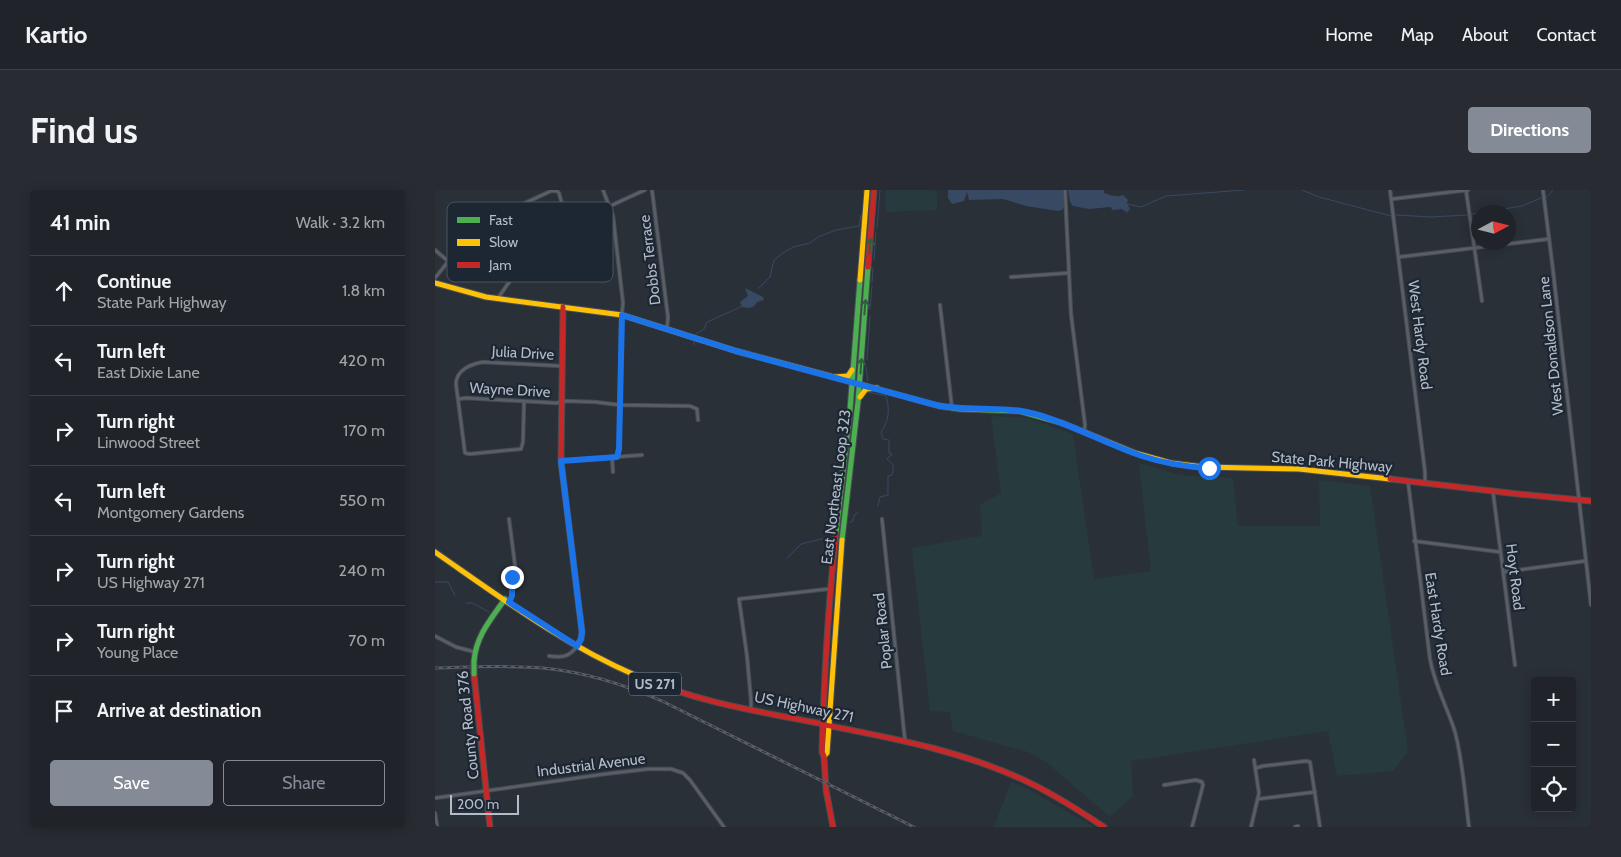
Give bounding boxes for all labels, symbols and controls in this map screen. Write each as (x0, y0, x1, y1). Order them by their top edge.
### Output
text: Kartio (25, 20, 88, 49)
text: Home (1325, 24, 1373, 46)
text: Map (1401, 24, 1434, 46)
text: About (1462, 24, 1508, 46)
text: Contact (1536, 24, 1596, 46)
button: Directions (1468, 107, 1591, 153)
text: Find us (30, 109, 138, 152)
legend (447, 202, 613, 282)
north arrow (1471, 205, 1516, 250)
text: 41 min (50, 210, 110, 235)
text: Fast (489, 211, 513, 229)
text: Walk · 3.2 km (296, 213, 385, 232)
street label: Dobbs Terrace (635, 214, 664, 306)
text: Slow (489, 233, 518, 251)
one-way arrow (865, 239, 874, 255)
text: Jam (488, 256, 511, 274)
text: Continue (97, 270, 171, 293)
street label: West Donaldson Lane (1535, 275, 1567, 416)
icon: ahead (50, 277, 78, 305)
street label: West Hardy Road (1404, 279, 1436, 391)
text: 1.8 km (342, 281, 385, 300)
text: State Park Highway (97, 293, 227, 312)
one-way arrow (861, 299, 870, 315)
text: Turn left (97, 340, 165, 363)
street label: Julia Drive (490, 342, 555, 364)
icon: left (50, 347, 78, 375)
text: 420 m (339, 351, 385, 370)
one-way arrow (857, 358, 866, 374)
text: East Dixie Lane (97, 363, 200, 382)
street label: Wayne Drive (469, 379, 551, 401)
street label: East Northeast Loop 323 (818, 409, 854, 565)
text: Turn right (97, 410, 175, 433)
icon: right (50, 417, 78, 445)
text: 170 m (343, 421, 385, 440)
text: Linwood Street (97, 433, 200, 452)
street label: State Park Highway (1271, 448, 1394, 476)
route start (1198, 457, 1221, 480)
text: Turn left (97, 480, 165, 503)
icon: left (50, 487, 78, 515)
text: 550 m (339, 491, 385, 510)
text: Montgomery Gardens (97, 503, 244, 522)
street label: Hoyt Road (1502, 543, 1528, 611)
text: Turn right (97, 550, 175, 573)
icon: right (50, 557, 78, 585)
text: 240 m (339, 561, 385, 580)
route end (501, 566, 524, 589)
street label: East Hardy Road (1421, 571, 1455, 677)
text: US Highway 271 (97, 573, 205, 592)
street label: Poplar Road (870, 592, 896, 670)
text: Turn right (97, 620, 175, 643)
icon: right (50, 627, 78, 655)
text: 70 m (348, 631, 385, 650)
text: Young Place (97, 643, 178, 662)
street label: County Road 376 (453, 670, 483, 780)
road number: US 271 (629, 672, 681, 696)
map controls (1531, 677, 1576, 812)
button: + (1531, 677, 1576, 722)
street label: US Highway 271 (753, 688, 855, 726)
icon: arrive (50, 697, 78, 725)
text: Arrive at destination (97, 699, 261, 722)
button: − (1531, 722, 1576, 767)
street label: Industrial Avenue (536, 749, 647, 781)
button: Save (50, 760, 213, 806)
button: Share (223, 760, 385, 806)
button: locate (1531, 767, 1576, 812)
scale bar (450, 792, 519, 815)
text: 200 m (457, 795, 499, 813)

